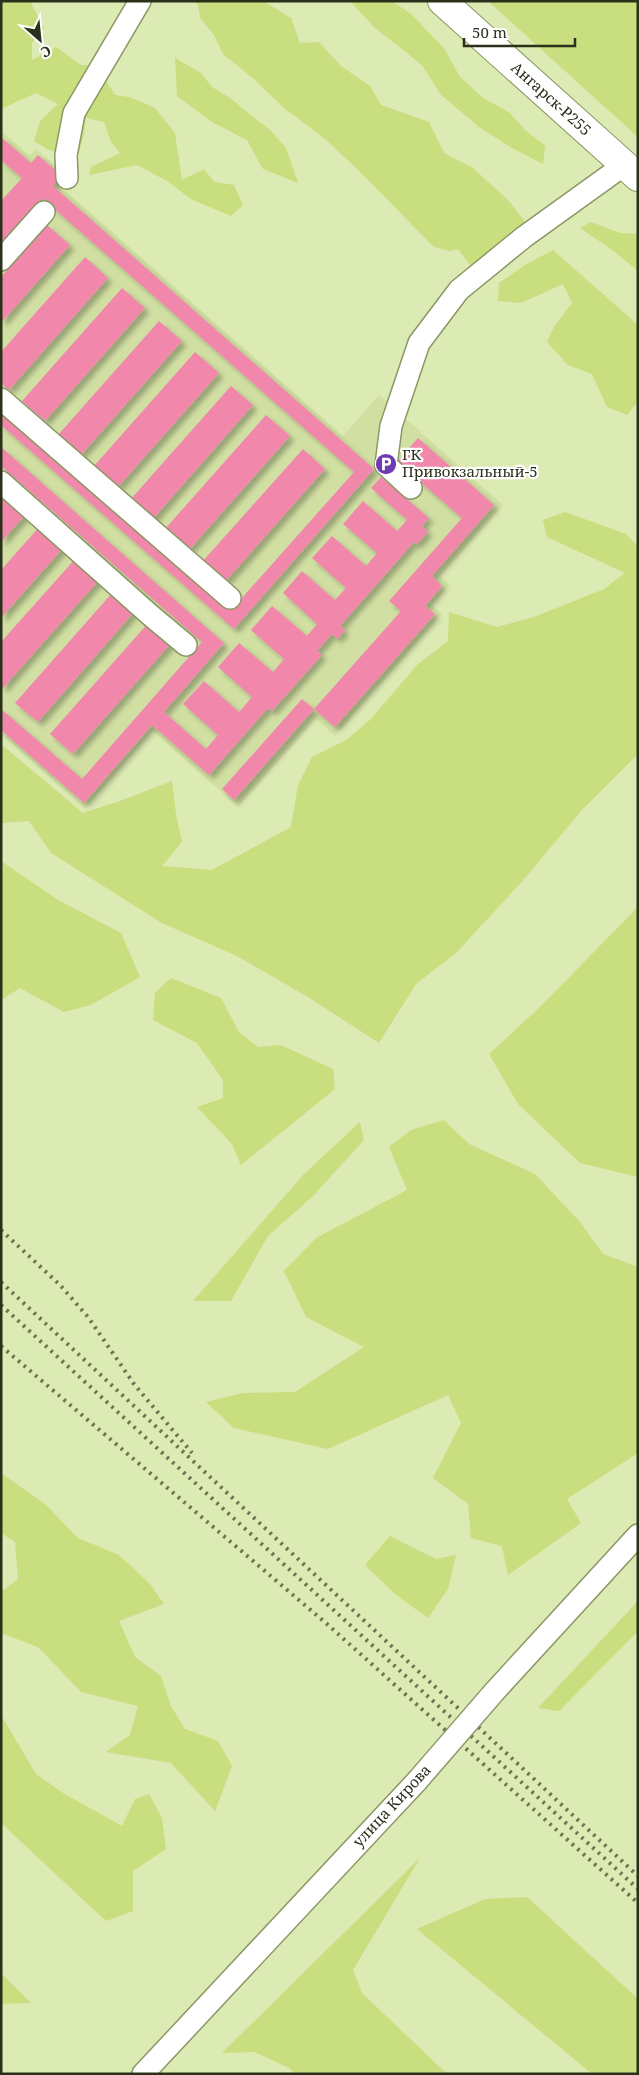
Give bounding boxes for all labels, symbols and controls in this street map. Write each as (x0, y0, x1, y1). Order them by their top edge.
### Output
north arrow (15, 15, 65, 65)
scale bar (464, 15, 575, 47)
text: 50 m (472, 22, 507, 42)
text: С (38, 41, 55, 63)
street label: Ангарск-Р255 (507, 57, 596, 140)
place label: ГК Привокзальный-5 (402, 444, 538, 481)
parking icon: ГК Привокзальный-5 (374, 452, 398, 476)
street label: улица Кирова (348, 1760, 435, 1851)

